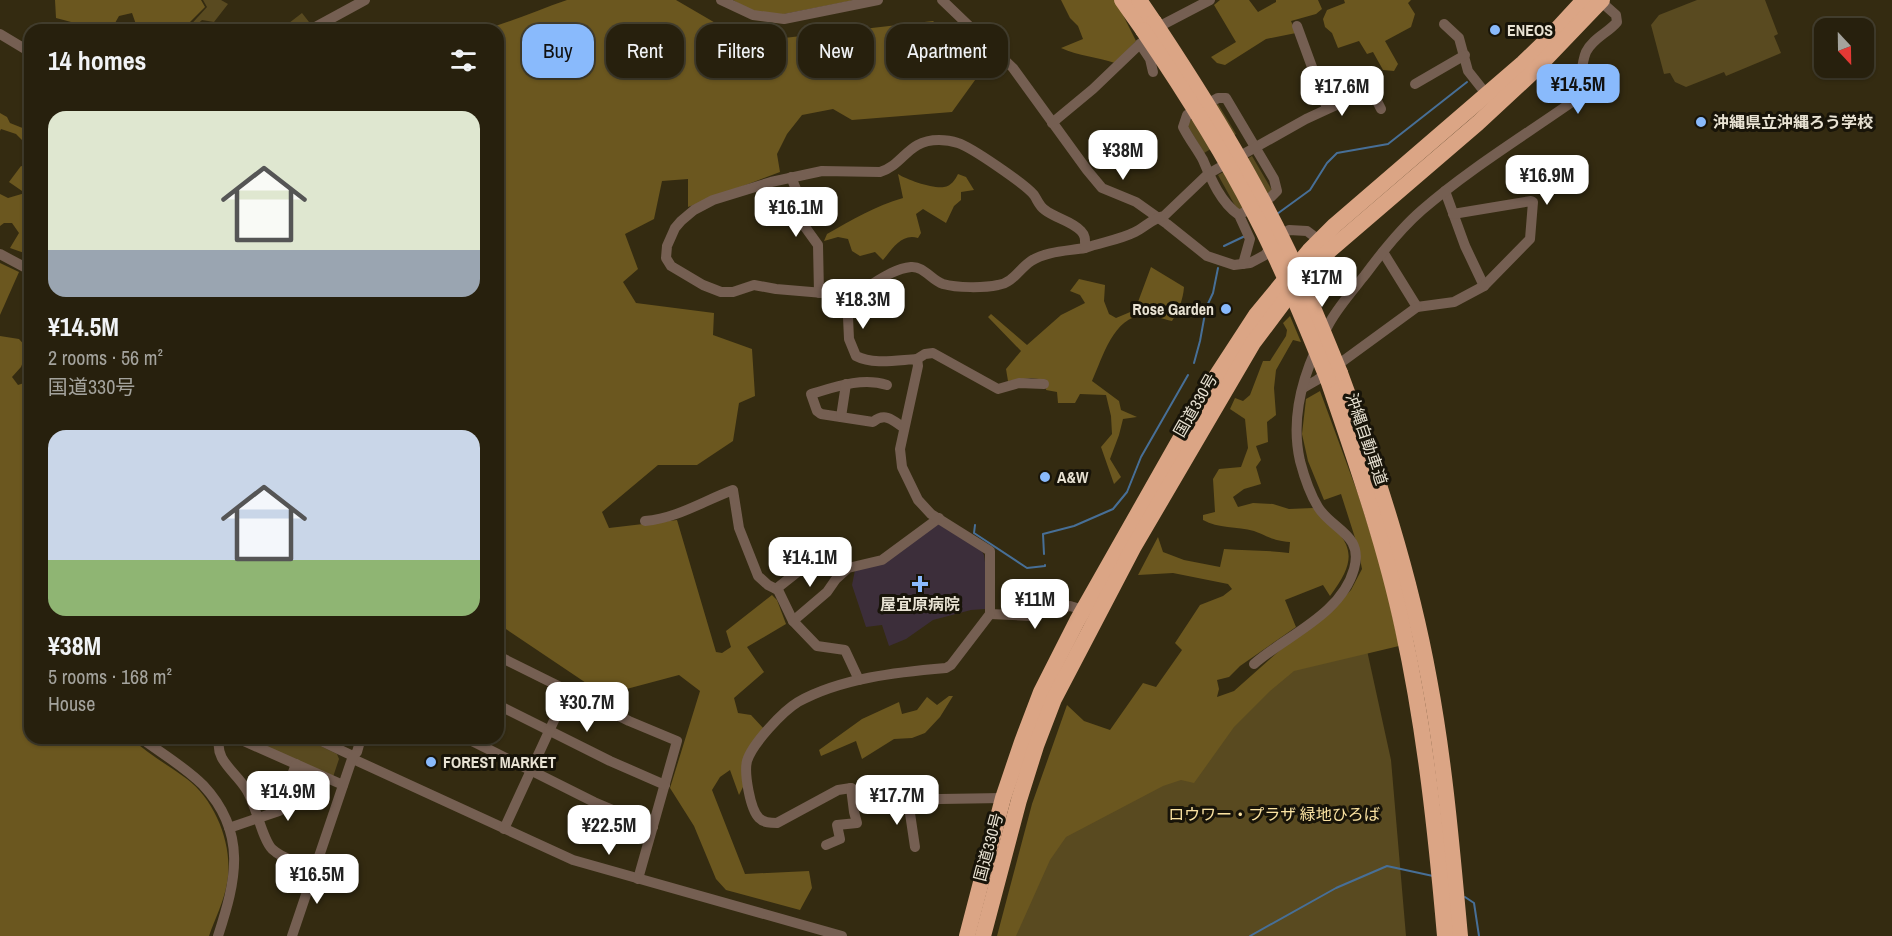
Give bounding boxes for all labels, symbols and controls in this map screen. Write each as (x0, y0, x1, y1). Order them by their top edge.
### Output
north arrow (1814, 18, 1874, 78)
map controls (1814, 18, 1874, 78)
place label: ENEOS (1507, 19, 1553, 41)
marker: ENEOS (1488, 23, 1502, 37)
chip: Buy (522, 24, 594, 78)
chip: Rent (606, 24, 684, 78)
chip: Filters (696, 24, 786, 78)
chip: New (798, 24, 874, 78)
chip: Apartment (886, 24, 1008, 78)
text: 14 homes (48, 43, 146, 78)
icon: filters (447, 44, 480, 77)
pin: ¥14.5M (1529, 64, 1627, 115)
pin: ¥17.6M (1293, 66, 1391, 117)
text: ¥14.5M (1551, 70, 1605, 97)
text: ¥17.6M (1315, 72, 1369, 99)
place label: 沖縄県立沖縄ろう学校 (1713, 111, 1873, 133)
marker: 沖縄県立沖縄ろう学校 (1694, 115, 1708, 129)
pin: ¥38M (1087, 130, 1159, 181)
text: ¥38M (1102, 136, 1144, 163)
icon: home (210, 150, 318, 258)
pin: ¥16.9M (1498, 155, 1596, 206)
text: ¥16.9M (1520, 161, 1574, 188)
pin: ¥16.1M (747, 187, 845, 238)
text: ¥16.1M (769, 193, 823, 220)
pin: ¥17M (1286, 257, 1358, 308)
text: ¥17M (1301, 263, 1343, 290)
pin: ¥18.3M (814, 279, 912, 330)
text: ¥18.3M (836, 285, 890, 312)
place label: Rose Garden (1132, 298, 1214, 320)
marker: Rose Garden (1219, 302, 1233, 316)
text: ¥14.5M (48, 309, 119, 344)
text: 2 rooms · 56 m² (48, 344, 163, 371)
street label: 国道330号 (1168, 369, 1222, 441)
text: 国道330号 (48, 373, 135, 400)
street label: 沖縄自動車道 (1341, 390, 1393, 488)
place label: A&W (1057, 466, 1089, 488)
icon: home (210, 469, 318, 577)
marker: A&W (1038, 470, 1052, 484)
pin: ¥14.1M (761, 537, 859, 588)
text: ¥14.1M (783, 543, 837, 570)
marker: 屋宜原病院 (911, 575, 929, 593)
pin: ¥11M (999, 579, 1071, 630)
text: ¥11M (1015, 585, 1055, 612)
place label: 屋宜原病院 (880, 593, 960, 615)
text: ¥38M (48, 628, 101, 663)
text: 5 rooms · 168 m² (48, 663, 172, 690)
pin: ¥30.7M (538, 682, 636, 733)
text: ¥30.7M (560, 688, 614, 715)
text: House (48, 690, 95, 717)
place label: FOREST MARKET (443, 751, 556, 773)
marker: FOREST MARKET (424, 755, 438, 769)
pin: ¥14.9M (239, 771, 337, 822)
pin: ¥17.7M (848, 775, 946, 826)
text: ¥14.9M (261, 777, 315, 804)
text: ¥17.7M (870, 781, 924, 808)
park label: ロウワー・プラザ 緑地ひろば (1168, 803, 1380, 825)
pin: ¥22.5M (560, 805, 658, 856)
street label: 国道330号 (968, 810, 1008, 884)
text: ¥22.5M (582, 811, 636, 838)
pin: ¥16.5M (268, 854, 366, 905)
text: ¥16.5M (290, 860, 344, 887)

